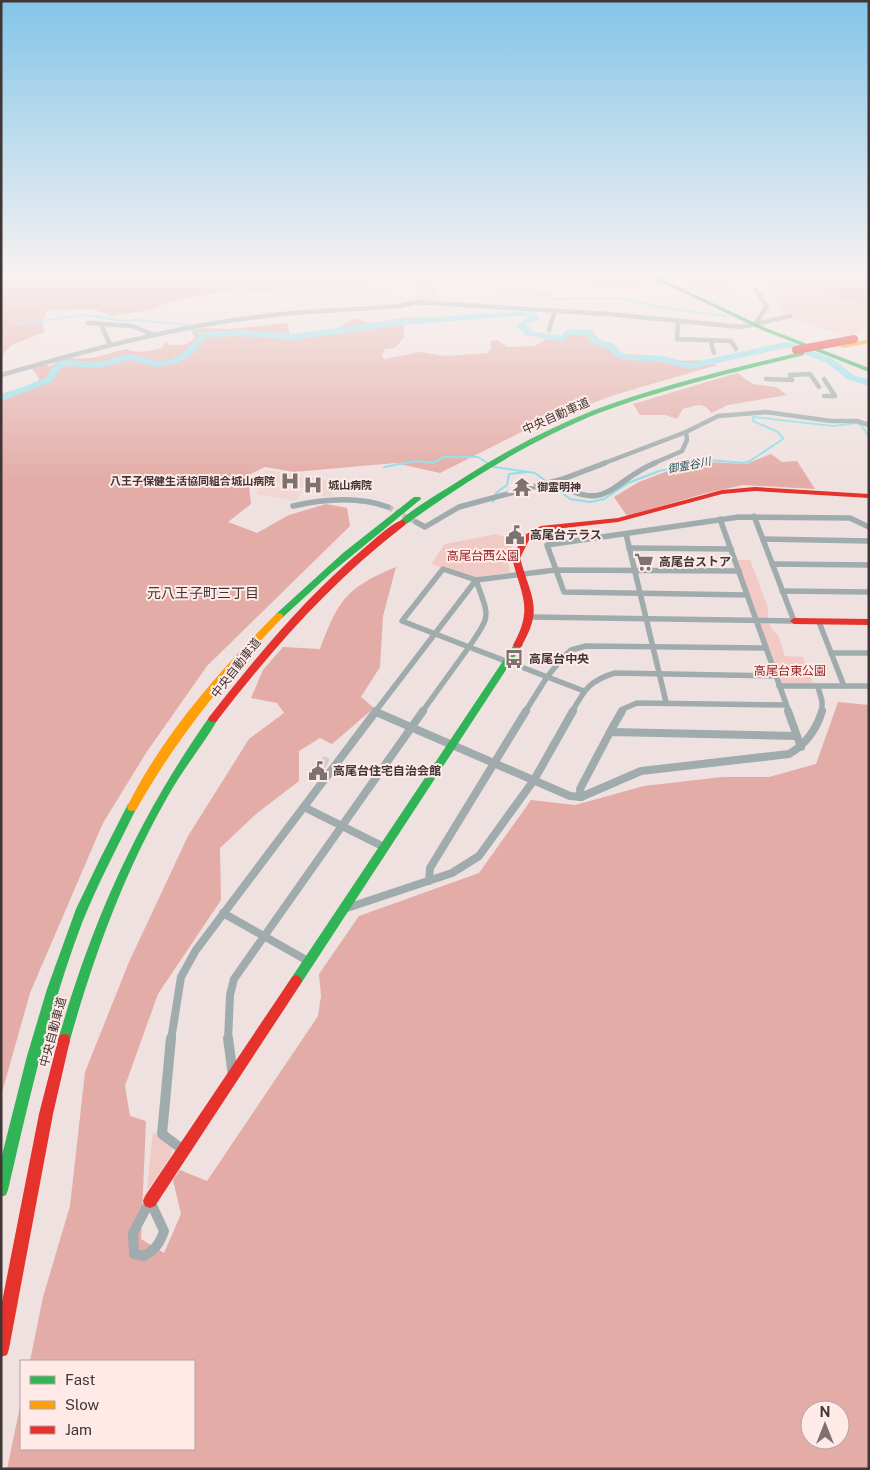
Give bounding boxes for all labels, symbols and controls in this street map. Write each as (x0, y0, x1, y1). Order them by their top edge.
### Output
street label: 中央自動車道 (520, 395, 592, 437)
water label: 御霊谷川 (666, 455, 713, 475)
hospital icon: 八王子保健生活協同組合城山病院 (279, 470, 301, 492)
hospital icon: 城山病院 (302, 474, 324, 496)
place label: 八王子保健生活協同組合城山病院 (110, 475, 275, 487)
temple icon: 御霊明神 (511, 476, 533, 498)
place label: 城山病院 (328, 479, 372, 491)
place label: 御霊明神 (537, 481, 581, 493)
public building icon: 高尾台テラス (504, 524, 526, 546)
place label: 高尾台テラス (530, 528, 602, 542)
park label: 高尾台西公園 (447, 549, 519, 563)
supermarket icon: 高尾台ストア (633, 551, 655, 573)
place label: 高尾台ストア (659, 555, 731, 569)
district label: 元八王子町三丁目 (147, 585, 259, 601)
street label: 中央自動車道 (208, 635, 264, 701)
bus stop icon: 高尾台中央 (503, 648, 525, 670)
place label: 高尾台中央 (529, 652, 589, 666)
park label: 高尾台東公園 (754, 664, 826, 678)
public building icon: 高尾台住宅自治会館 (307, 760, 329, 782)
place label: 高尾台住宅自治会館 (333, 764, 441, 778)
street label: 中央自動車道 (37, 995, 69, 1069)
legend (20, 1360, 195, 1450)
text: Fast (65, 1371, 95, 1388)
text: Slow (65, 1396, 100, 1413)
north arrow (800, 1400, 850, 1450)
text: N (820, 1404, 830, 1420)
text: Jam (65, 1421, 92, 1438)

